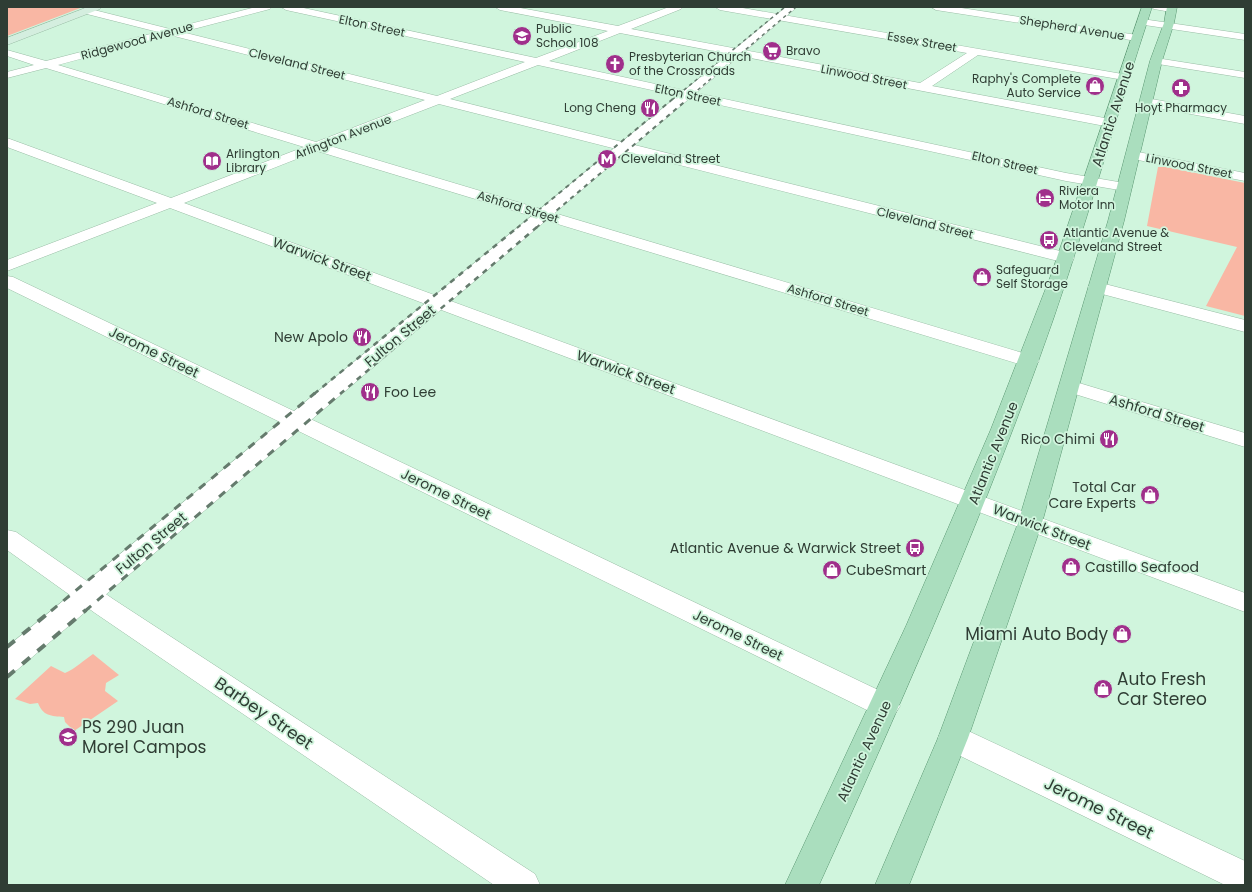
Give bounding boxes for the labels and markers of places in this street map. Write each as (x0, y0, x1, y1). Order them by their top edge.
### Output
place label: Public School 108 (536, 20, 598, 51)
school or university icon: Public School 108 (511, 25, 533, 47)
supermarket icon: Bravo (761, 40, 783, 62)
place label: Bravo (786, 42, 821, 59)
place label: Presbyterian Church of the Crossroads (629, 48, 751, 79)
church icon: Presbyterian Church of the Crossroads (604, 53, 626, 75)
place label: Raphy's Complete Auto Service (972, 70, 1081, 101)
shop icon: Raphy's Complete Auto Service (1084, 75, 1106, 97)
pharmacy icon: Hoyt Pharmacy (1170, 77, 1192, 99)
restaurant icon: Long Cheng (639, 97, 661, 119)
place label: Long Cheng (564, 99, 636, 116)
place label: Hoyt Pharmacy (1135, 99, 1227, 116)
place label: Arlington Library (226, 145, 280, 176)
metro station icon: Cleveland Street (596, 148, 618, 170)
library icon: Arlington Library (201, 150, 223, 172)
place label: Cleveland Street (621, 150, 720, 167)
place label: Riviera Motor Inn (1059, 182, 1115, 213)
hotel icon: Riviera Motor Inn (1034, 187, 1056, 209)
place label: Atlantic Avenue & Cleveland Street (1063, 224, 1169, 255)
bus stop icon: Atlantic Avenue & Cleveland Street (1038, 229, 1060, 251)
place label: Safeguard Self Storage (996, 261, 1068, 292)
shop icon: Safeguard Self Storage (971, 266, 993, 288)
restaurant icon: New Apolo (351, 326, 373, 348)
place label: New Apolo (274, 327, 348, 347)
restaurant icon: Foo Lee (359, 381, 381, 403)
place label: Foo Lee (384, 382, 436, 402)
restaurant icon: Rico Chimi (1098, 428, 1120, 450)
place label: Rico Chimi (1021, 429, 1095, 449)
place label: Total Car Care Experts (1048, 477, 1136, 513)
shop icon: Total Car Care Experts (1139, 484, 1161, 506)
bus stop icon: Atlantic Avenue & Warwick Street (904, 537, 926, 559)
place label: Atlantic Avenue & Warwick Street (670, 538, 901, 558)
shop icon: Castillo Seafood (1060, 556, 1082, 578)
place label: Castillo Seafood (1085, 557, 1199, 577)
shop icon: CubeSmart (821, 559, 843, 581)
place label: CubeSmart (846, 560, 926, 580)
place label: Miami Auto Body (965, 622, 1108, 646)
shop icon: Miami Auto Body (1111, 623, 1133, 645)
place label: Auto Fresh Car Stereo (1117, 667, 1207, 711)
shop icon: Auto Fresh Car Stereo (1092, 678, 1114, 700)
place label: PS 290 Juan Morel Campos (82, 715, 207, 759)
school or university icon: PS 290 Juan Morel Campos (57, 726, 79, 748)

